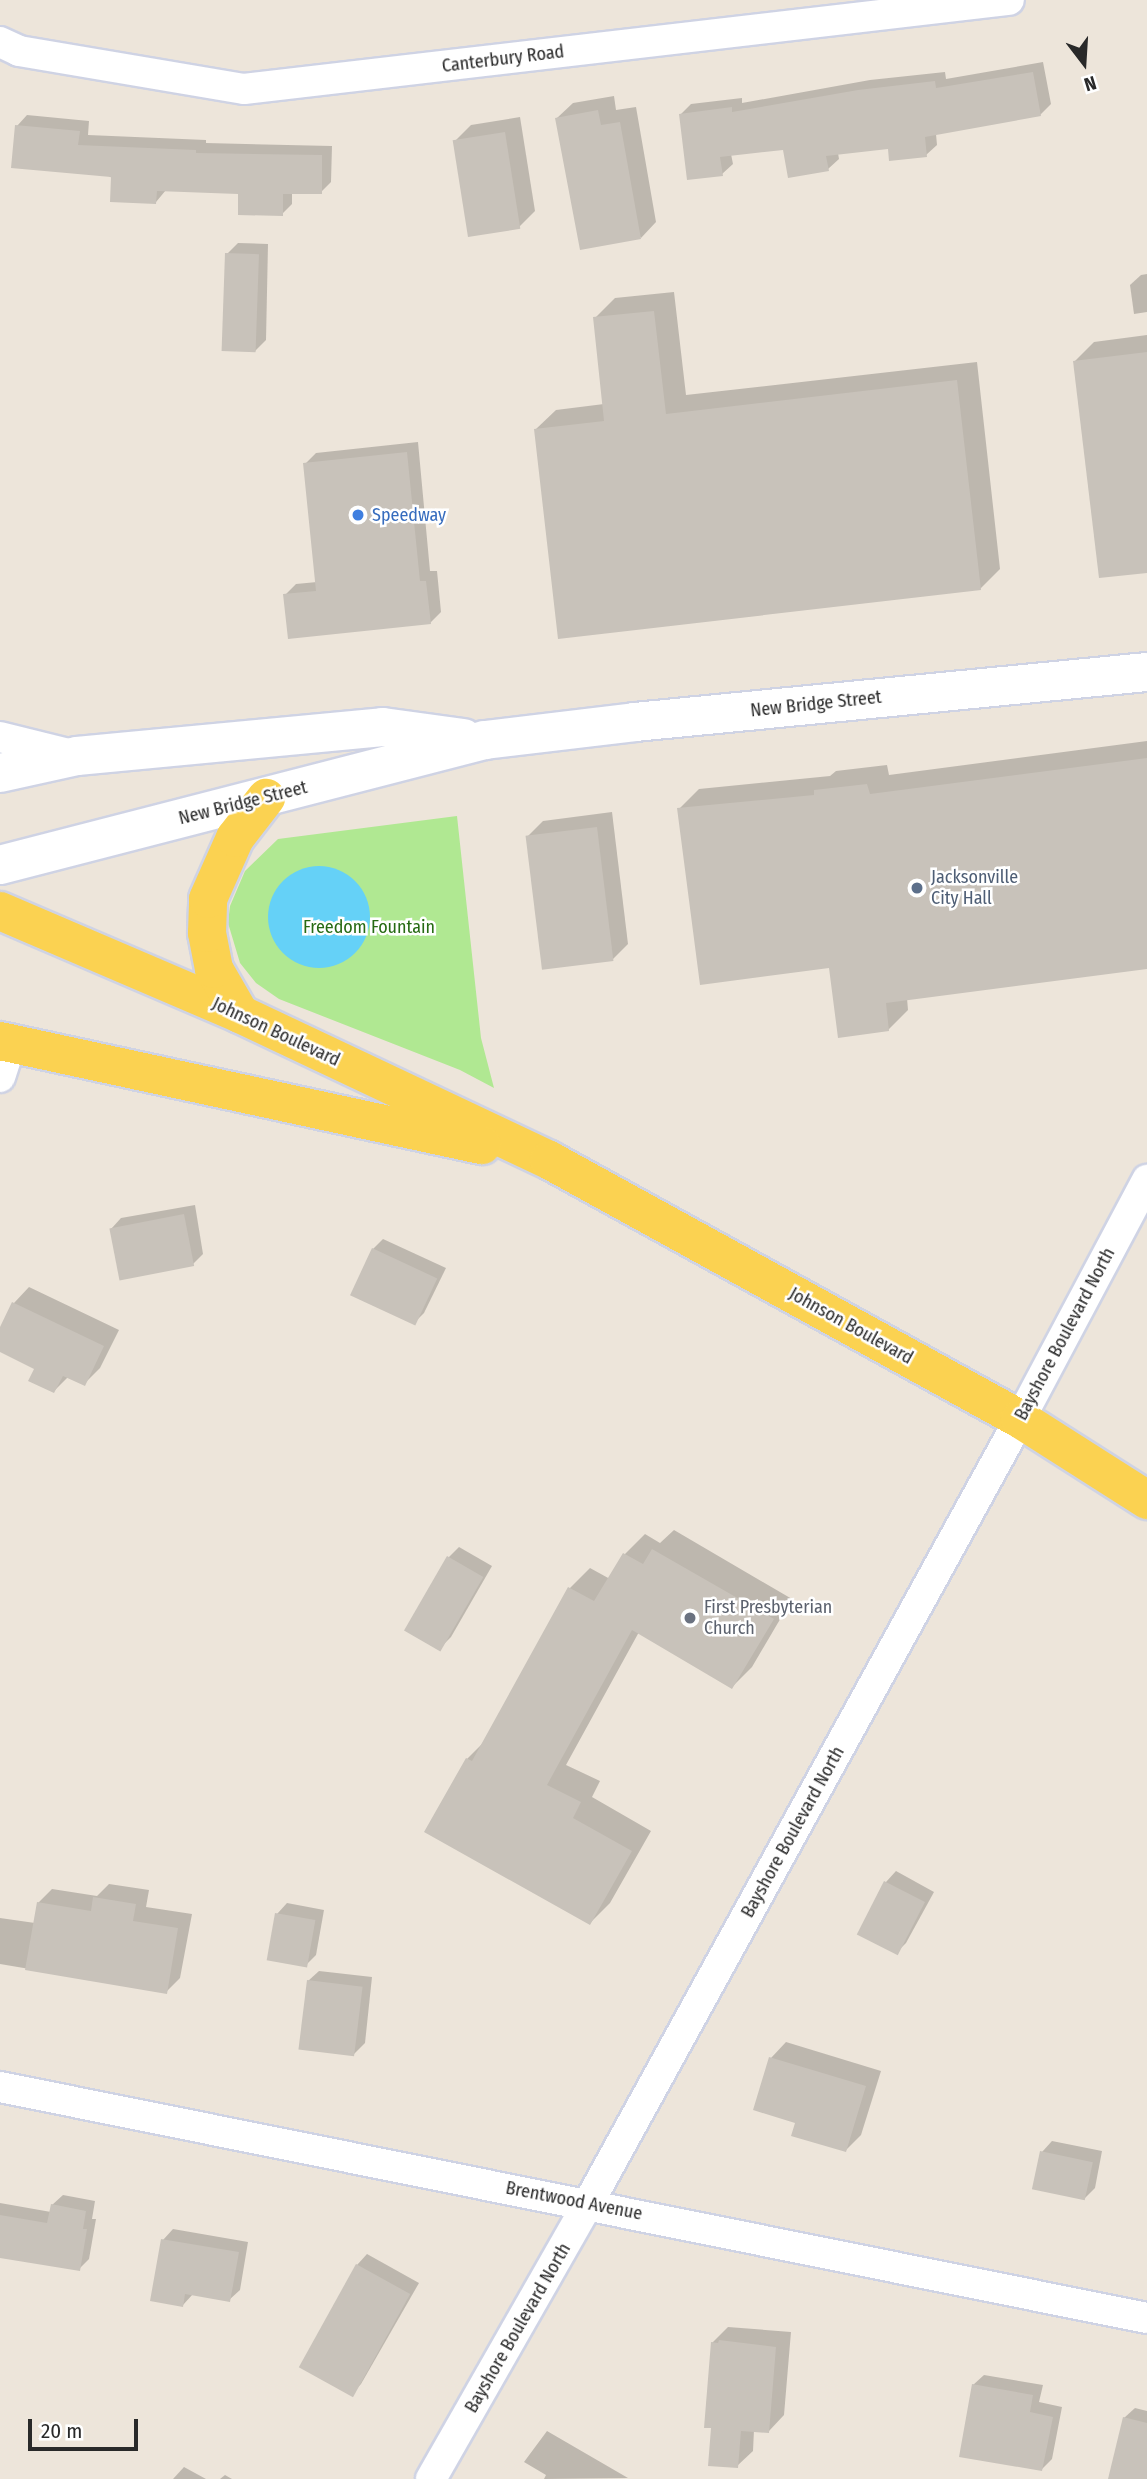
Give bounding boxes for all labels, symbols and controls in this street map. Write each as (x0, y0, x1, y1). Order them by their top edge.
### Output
north arrow (1049, 28, 1119, 98)
street label: Canterbury Road (441, 41, 565, 77)
text: N (1081, 71, 1099, 96)
place label: Speedway (372, 504, 446, 526)
marker: Speedway (350, 507, 366, 523)
street label: New Bridge Street (749, 686, 883, 722)
street label: New Bridge Street (176, 777, 310, 829)
place label: Jacksonville City Hall (931, 867, 1018, 910)
marker: Jacksonville City Hall (909, 880, 925, 896)
park label: Freedom Fountain (303, 916, 435, 938)
street label: Johnson Boulevard (209, 993, 343, 1071)
street label: Bayshore Boulevard North (1010, 1244, 1120, 1424)
street label: Johnson Boulevard (785, 1283, 917, 1369)
place label: First Presbyterian Church (704, 1597, 832, 1640)
marker: First Presbyterian Church (682, 1610, 698, 1626)
street label: Bayshore Boulevard North (737, 1743, 849, 1921)
street label: Brentwood Avenue (504, 2177, 644, 2225)
street label: Bayshore Boulevard North (461, 2239, 575, 2417)
scale bar (32, 2406, 142, 2450)
text: 20 m (41, 2418, 82, 2444)

